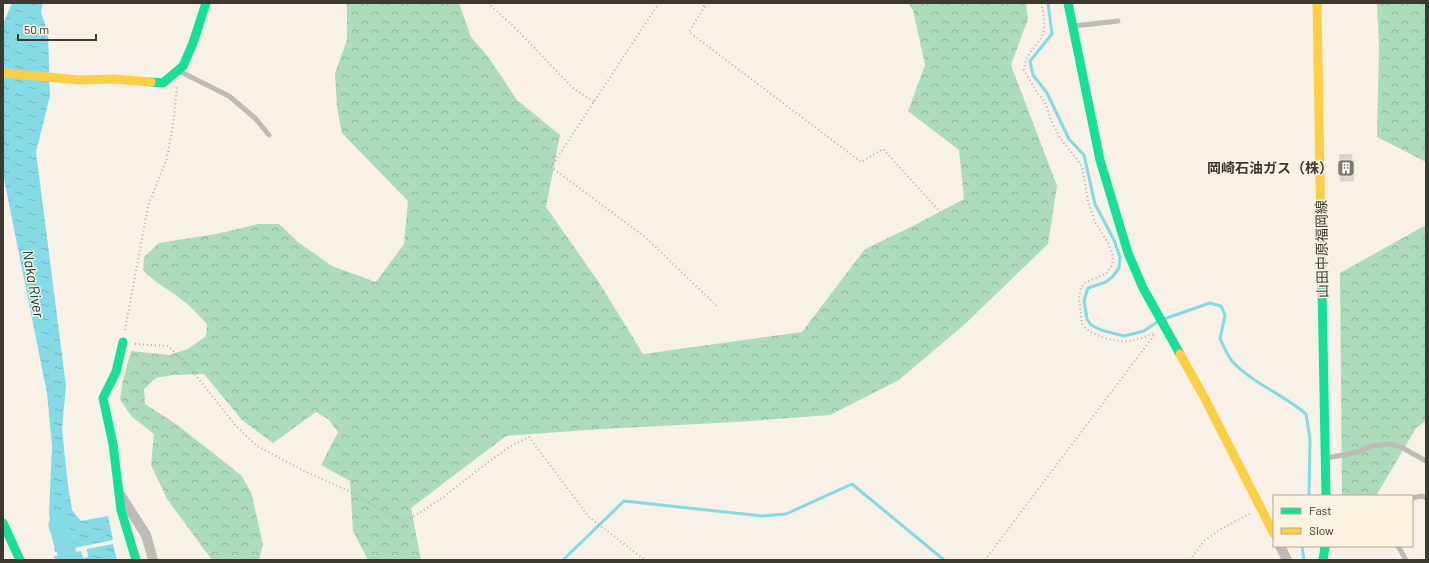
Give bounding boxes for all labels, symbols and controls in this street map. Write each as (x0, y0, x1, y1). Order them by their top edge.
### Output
scale bar (18, 16, 96, 42)
text: 50 m (24, 22, 49, 36)
building icon: 岡崎石油ガス（株） (1336, 158, 1356, 178)
place label: 岡崎石油ガス（株） (1207, 159, 1333, 176)
street label: 山田中原福岡線 (1312, 200, 1331, 298)
water label: Naka River (19, 249, 49, 320)
legend (1273, 495, 1413, 547)
text: Fast (1309, 503, 1332, 517)
text: Slow (1309, 523, 1334, 537)

